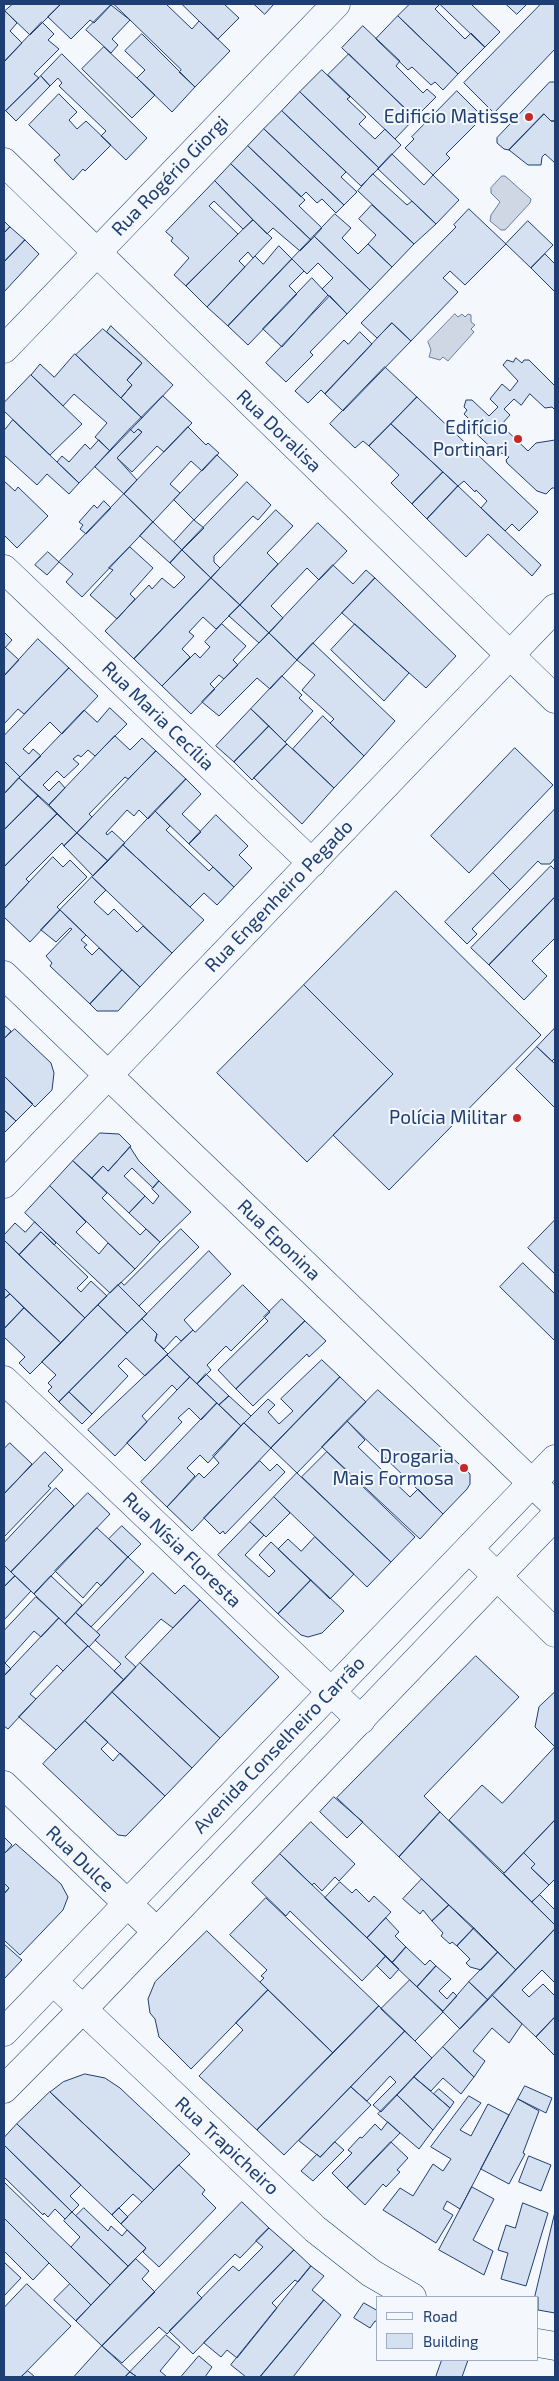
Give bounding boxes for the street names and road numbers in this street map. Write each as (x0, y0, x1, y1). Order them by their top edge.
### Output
street label: Rua Rogério Giorgi (107, 111, 233, 241)
street label: Rua Doralisa (232, 385, 326, 477)
street label: Rua Maria Cecília (97, 657, 219, 775)
street label: Rua Engenheiro Pegado (200, 815, 358, 977)
street label: Rua Eponina (233, 1195, 325, 1285)
street label: Rua Nísia Floresta (118, 1488, 246, 1612)
street label: Avenida Conselheiro Carrão (188, 1652, 370, 1838)
street label: Rua Dulce (41, 1821, 119, 1897)
street label: Rua Trapicheiro (170, 2092, 284, 2200)

